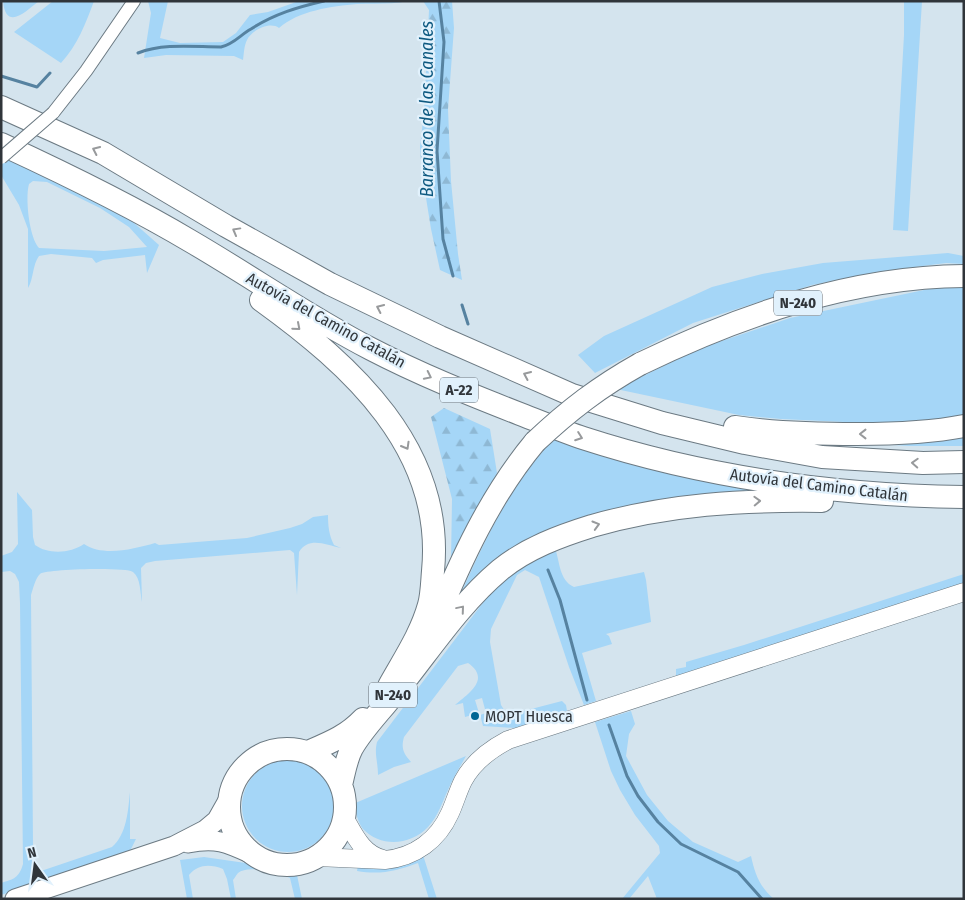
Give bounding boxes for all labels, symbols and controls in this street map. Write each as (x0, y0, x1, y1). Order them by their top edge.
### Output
water label: Barranco de las Canales (416, 20, 438, 197)
one-way arrow (92, 146, 101, 156)
one-way arrow (233, 228, 242, 238)
street label: Autovía del Camino Catalán (243, 268, 409, 372)
road number: N-240 (774, 290, 822, 316)
one-way arrow (376, 304, 385, 314)
one-way arrow (292, 321, 301, 330)
one-way arrow (423, 370, 432, 380)
one-way arrow (523, 371, 532, 382)
road number: A-22 (440, 378, 478, 402)
one-way arrow (859, 429, 866, 439)
one-way arrow (574, 431, 583, 441)
one-way arrow (400, 441, 410, 450)
one-way arrow (911, 457, 919, 468)
street label: Autovía del Camino Catalán (729, 465, 909, 505)
one-way arrow (753, 496, 761, 506)
one-way arrow (592, 521, 600, 531)
one-way arrow (455, 606, 464, 615)
road number: N-240 (369, 682, 417, 708)
place label: MOPT Huesca (485, 707, 573, 726)
marker: MOPT Huesca (469, 710, 481, 722)
north arrow (10, 840, 60, 890)
text: N (26, 844, 38, 862)

